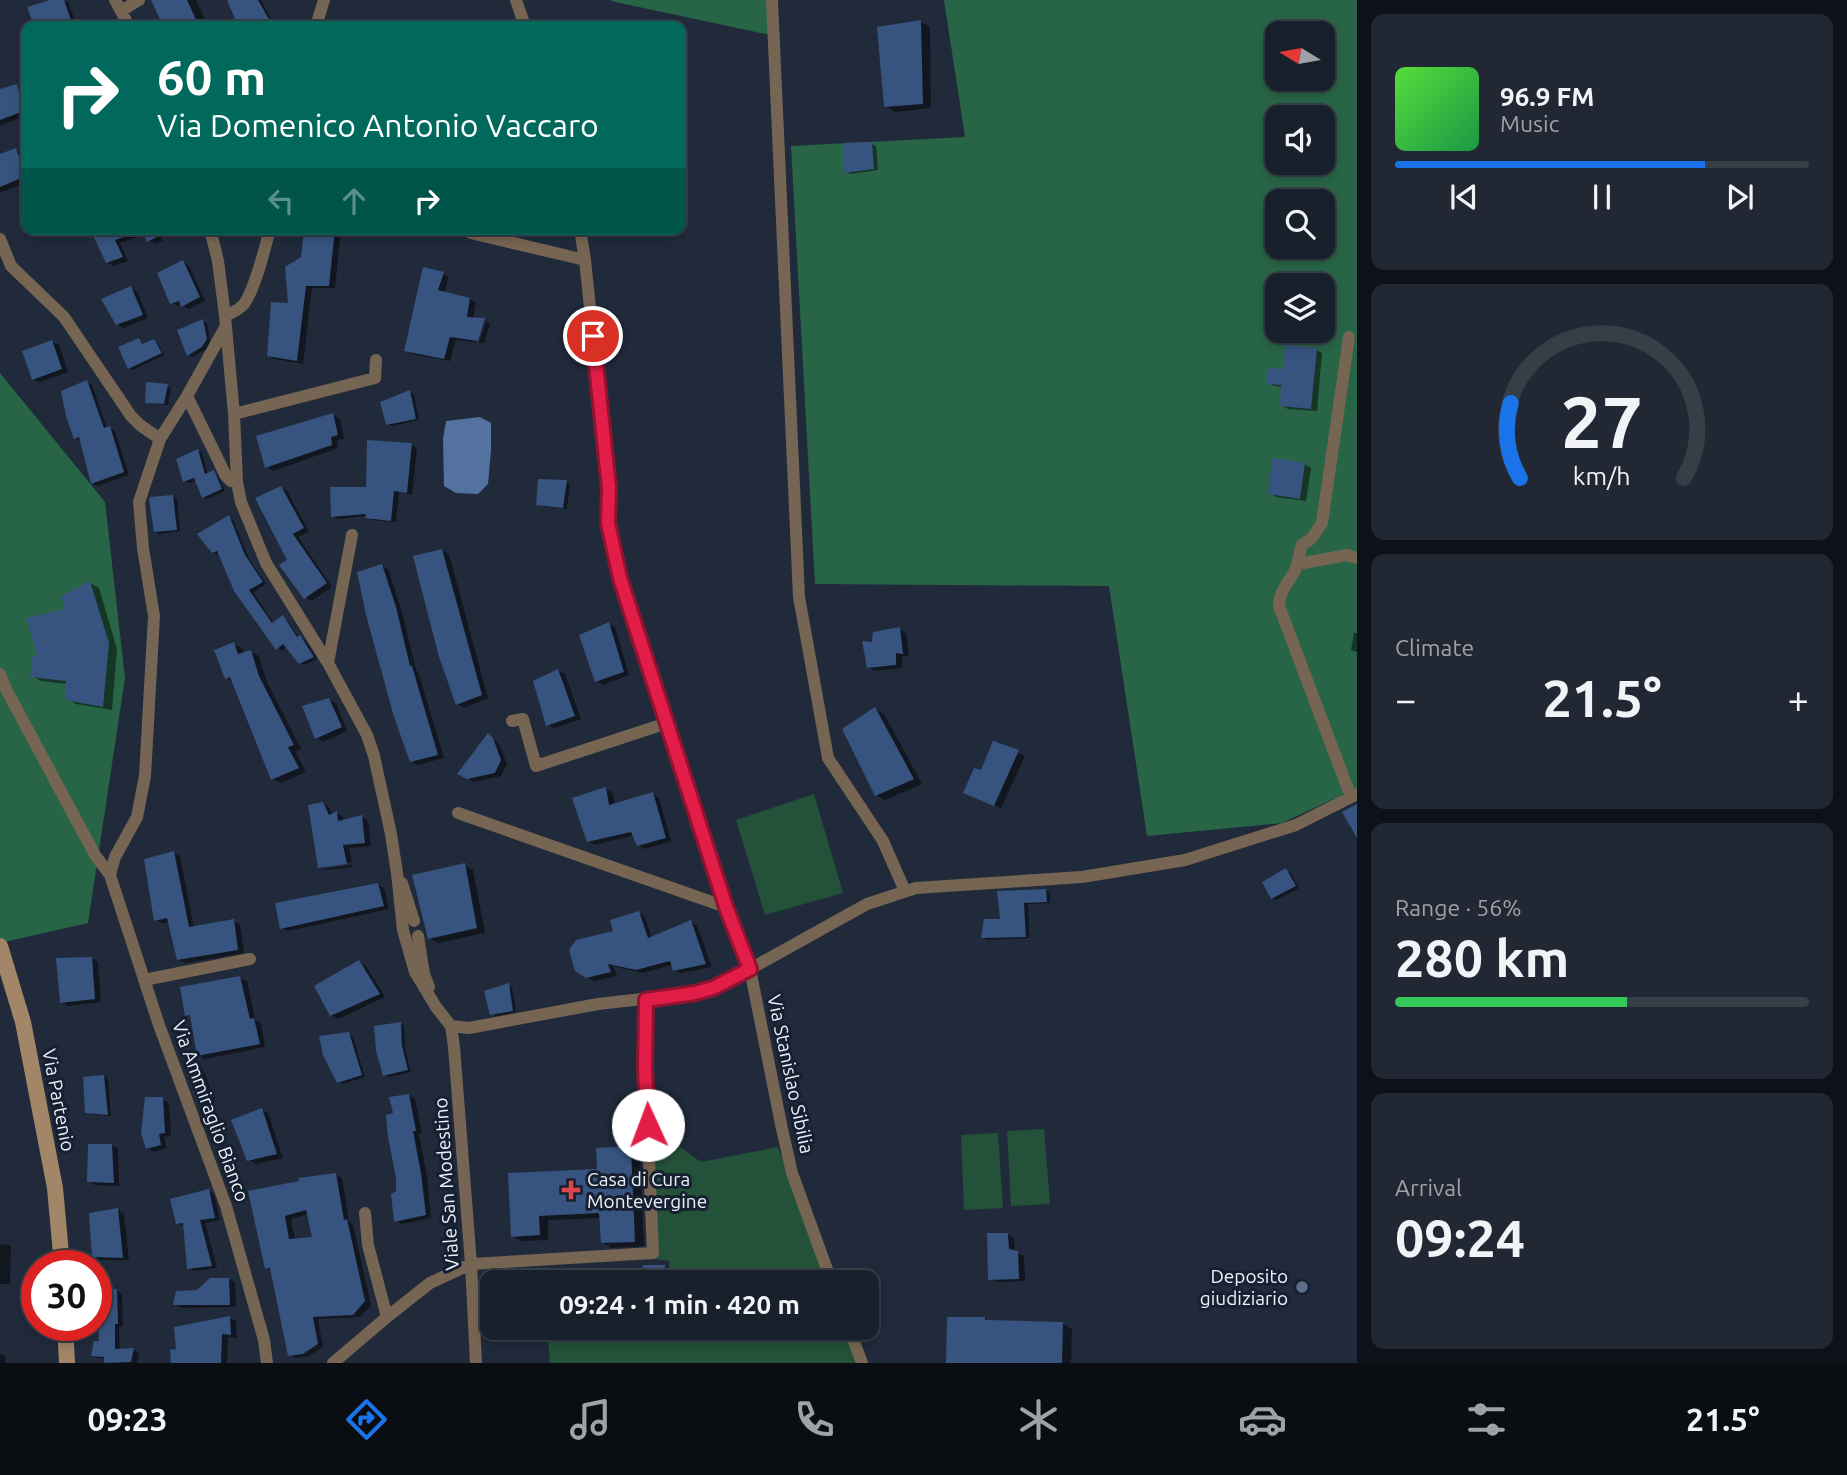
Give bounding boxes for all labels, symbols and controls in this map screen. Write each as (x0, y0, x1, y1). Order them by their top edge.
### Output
north arrow (1265, 21, 1335, 91)
map controls (1265, 21, 1335, 343)
icon: right (42, 49, 133, 140)
text: 60 m (157, 49, 266, 104)
text: 96.9 FM (1500, 82, 1594, 111)
button: sound (1265, 105, 1335, 175)
text: Via Domenico Antonio Vaccaro (157, 107, 599, 143)
text: Music (1500, 111, 1559, 136)
icon: previous (1445, 178, 1483, 216)
icon: pause (1583, 178, 1621, 216)
icon: next (1721, 178, 1759, 216)
icon: left (262, 182, 300, 220)
icon: ahead (335, 182, 373, 220)
icon: right (408, 182, 446, 220)
button: search (1265, 189, 1335, 259)
button: layers (1265, 273, 1335, 343)
pin (563, 306, 623, 366)
icon: arrive (574, 317, 612, 355)
text: 27 (1561, 380, 1643, 462)
text: km/h (1573, 461, 1631, 489)
text: Climate (1395, 635, 1474, 660)
text: 21.5° (1542, 669, 1662, 727)
text: − (1395, 678, 1416, 720)
text: + (1788, 678, 1809, 720)
text: Range · 56% (1395, 895, 1522, 920)
text: 280 km (1395, 929, 1569, 987)
street label: Via Stanislao Sibilia (763, 992, 819, 1156)
street label: Via Ammiraglio Bianco (168, 1017, 254, 1205)
street label: Via Partenio (38, 1047, 80, 1153)
position arrow (611, 1088, 685, 1162)
street label: Viale San Modestino (429, 1097, 463, 1271)
place label: Casa di Cura Montevergine (587, 1168, 707, 1212)
text: Arrival (1395, 1175, 1462, 1200)
marker: Casa di Cura Montevergine (561, 1180, 581, 1200)
text: 09:24 (1395, 1209, 1525, 1267)
speed limit sign: 30 (21, 1250, 112, 1341)
place label: Deposito giudiziario (1200, 1265, 1288, 1309)
marker: Deposito giudiziario (1294, 1279, 1310, 1295)
text: 09:24 · 1 min · 420 m (559, 1290, 800, 1319)
icon: directions (342, 1395, 391, 1444)
icon: music (566, 1395, 615, 1444)
icon: phone (790, 1395, 839, 1444)
icon: climate (1014, 1395, 1063, 1444)
icon: car (1238, 1395, 1287, 1444)
icon: filters (1462, 1395, 1511, 1444)
text: 09:23 (87, 1401, 168, 1437)
text: 21.5° (1686, 1401, 1759, 1437)

